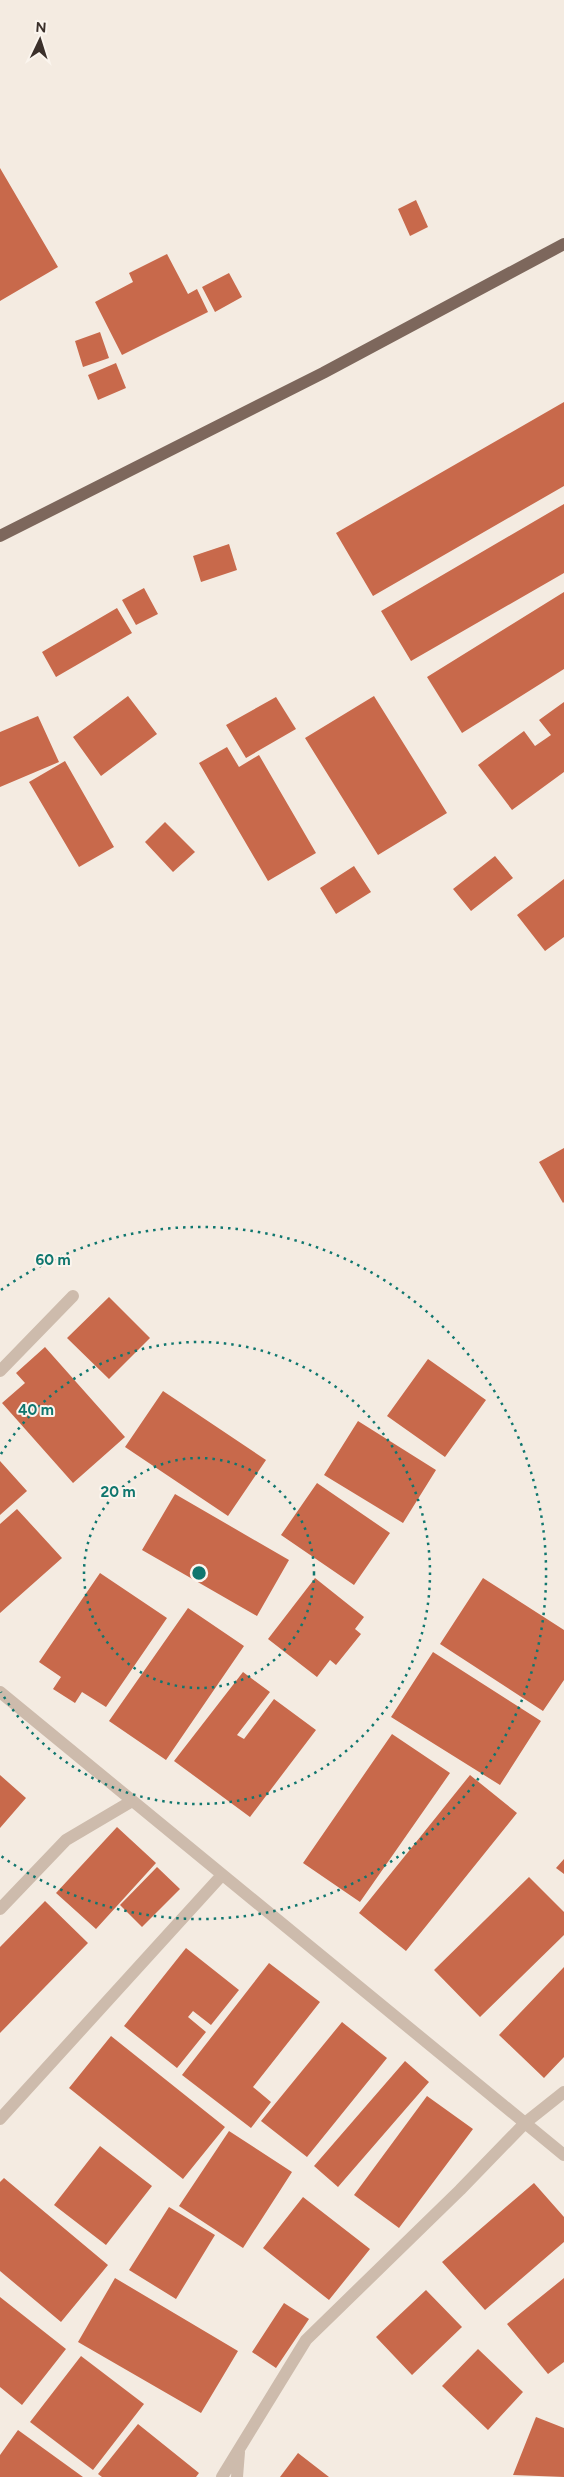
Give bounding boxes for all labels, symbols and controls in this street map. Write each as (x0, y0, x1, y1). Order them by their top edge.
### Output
north arrow (15, 15, 65, 65)
text: N (35, 19, 47, 36)
text: 60 m (35, 1251, 71, 1269)
text: 40 m (18, 1401, 54, 1419)
text: 20 m (100, 1483, 136, 1501)
centre of rings (190, 1564, 208, 1582)

